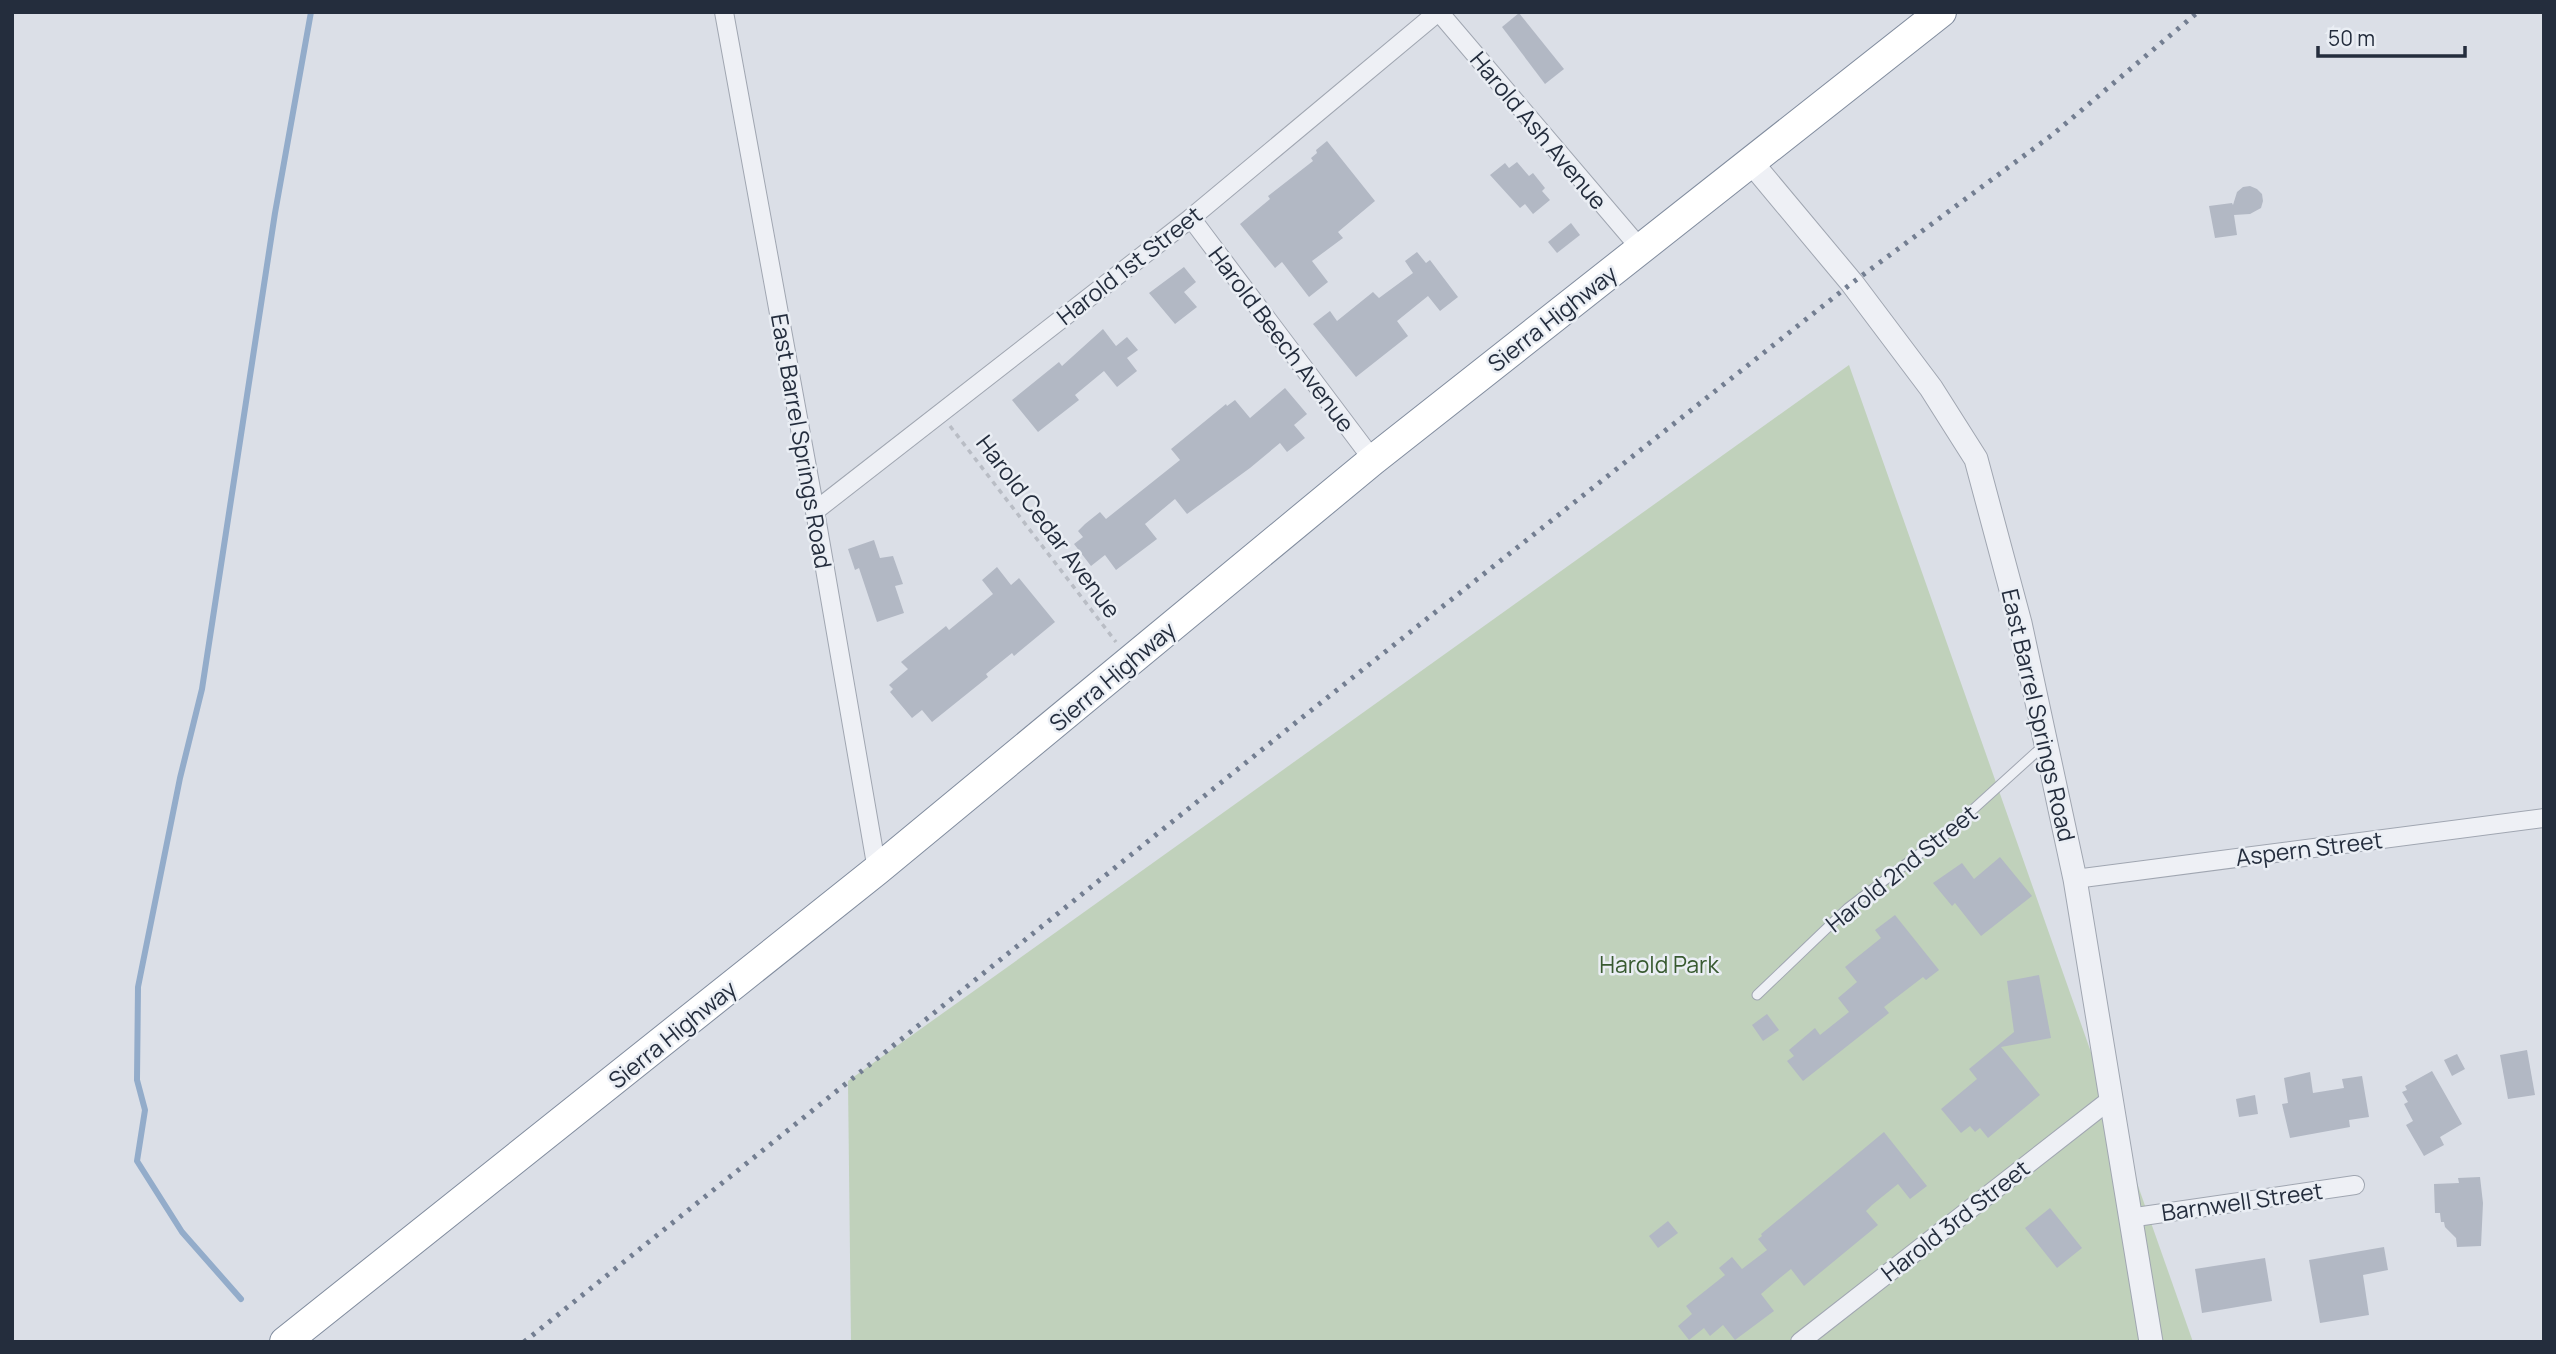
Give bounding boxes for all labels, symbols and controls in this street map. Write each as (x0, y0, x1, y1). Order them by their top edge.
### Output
scale bar (2318, 14, 2465, 58)
text: 50 m (2328, 24, 2375, 52)
street label: Harold Ash Avenue (1463, 44, 1615, 216)
street label: Harold 1st Street (1050, 198, 1208, 332)
street label: Harold Beech Avenue (1202, 240, 1362, 438)
street label: Sierra Highway (1481, 257, 1623, 379)
street label: East Barrel Springs Road (764, 311, 840, 571)
street label: Harold Cedar Avenue (970, 428, 1128, 624)
street label: East Barrel Springs Road (1994, 586, 2084, 844)
street label: Sierra Highway (1042, 614, 1182, 738)
street label: Harold 2nd Street (1819, 797, 1983, 939)
street label: Aspern Street (2234, 823, 2384, 873)
park label: Harold Park (1599, 948, 1719, 980)
street label: Sierra Highway (601, 972, 743, 1096)
street label: Harold 3rd Street (1874, 1152, 2036, 1288)
street label: Barnwell Street (2159, 1174, 2325, 1228)

